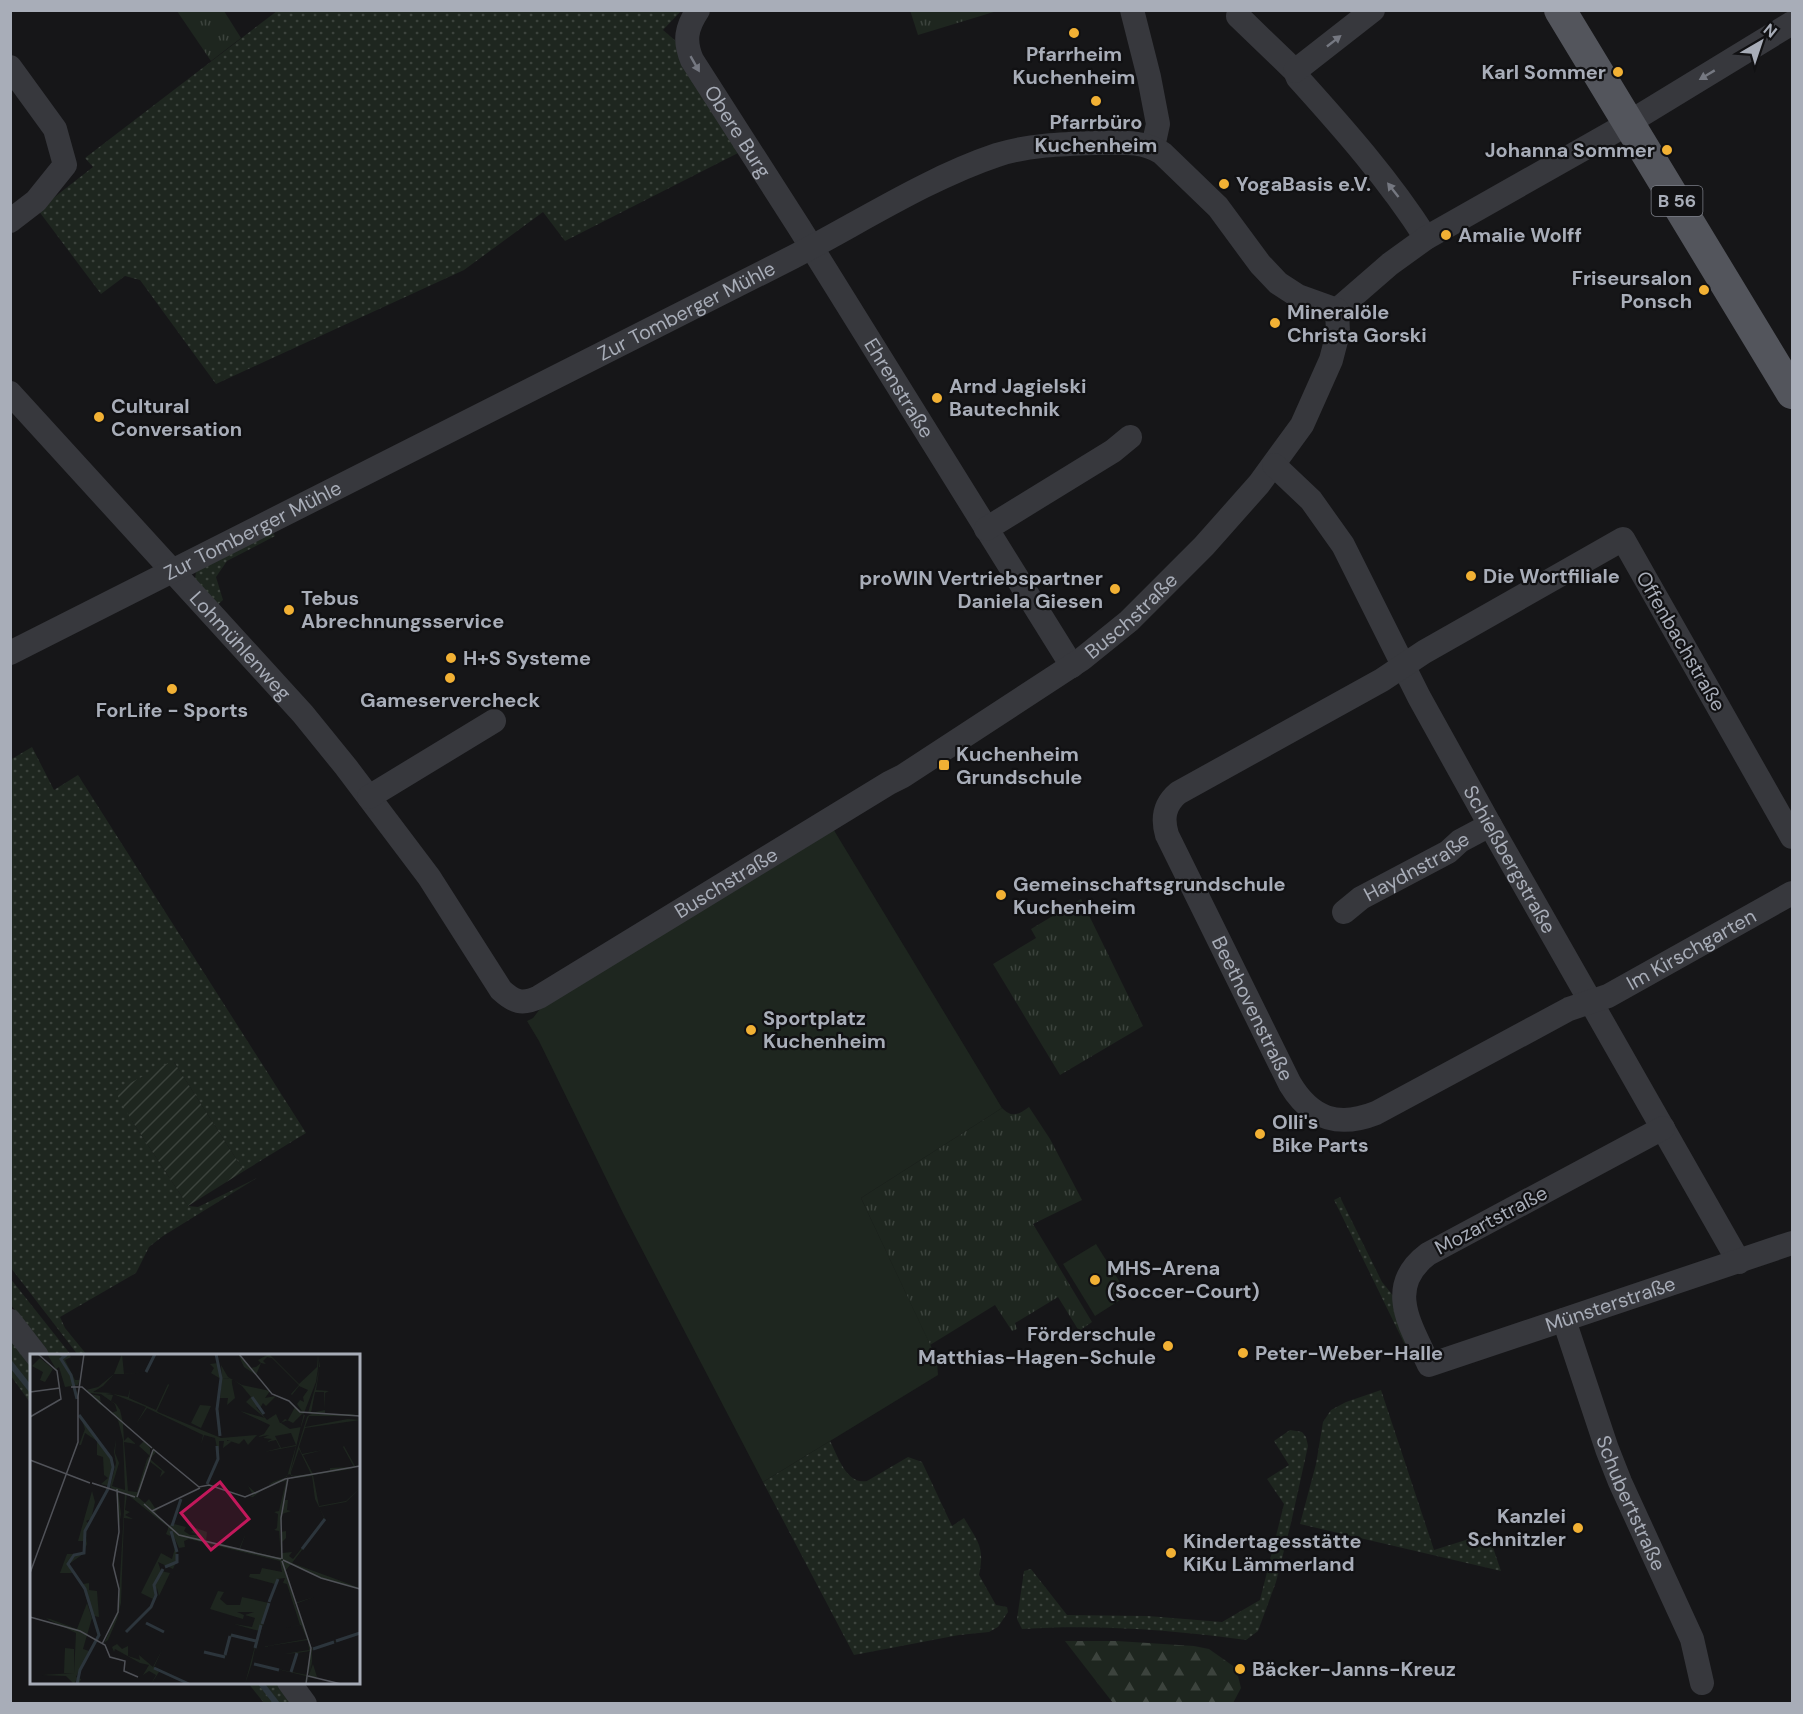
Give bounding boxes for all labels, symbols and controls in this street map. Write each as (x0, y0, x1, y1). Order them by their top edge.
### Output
north arrow (1731, 12, 1791, 72)
text: N (1759, 19, 1781, 43)
marker: Pfarrheim Kuchenheim (1067, 26, 1081, 40)
one-way arrow (1326, 34, 1342, 47)
place label: Pfarrheim Kuchenheim (1013, 41, 1135, 90)
one-way arrow (690, 56, 700, 73)
place label: Karl Sommer (1482, 59, 1606, 85)
marker: Karl Sommer (1611, 65, 1625, 79)
one-way arrow (1699, 69, 1715, 80)
street label: Obere Burg (699, 80, 777, 183)
marker: Pfarrbüro Kuchenheim (1089, 94, 1103, 108)
place label: Pfarrbüro Kuchenheim (1035, 109, 1157, 158)
place label: Johanna Sommer (1485, 137, 1655, 163)
marker: Johanna Sommer (1660, 143, 1674, 157)
place label: YogaBasis e.V. (1236, 171, 1371, 197)
marker: YogaBasis e.V. (1217, 177, 1231, 191)
one-way arrow (1387, 183, 1399, 198)
road number: B 56 (1652, 186, 1702, 216)
place label: Amalie Wolff (1458, 222, 1582, 248)
marker: Amalie Wolff (1439, 228, 1453, 242)
street label: Zur Tomberger Mühle (593, 255, 780, 367)
place label: Friseursalon Ponsch (1572, 265, 1692, 314)
marker: Friseursalon Ponsch (1697, 283, 1711, 297)
place label: Mineralöle Christa Gorski (1287, 299, 1427, 348)
marker: Mineralöle Christa Gorski (1268, 316, 1282, 330)
street label: Ehrenstraße (858, 333, 940, 443)
place label: Arnd Jagielski Bautechnik (949, 373, 1087, 422)
marker: Arnd Jagielski Bautechnik (930, 391, 944, 405)
place label: Cultural Conversation (111, 393, 242, 442)
marker: Cultural Conversation (92, 410, 106, 424)
street label: Zur Tomberger Mühle (160, 474, 346, 586)
place label: Die Wortfiliale (1483, 563, 1620, 589)
place label: proWIN Vertriebspartner Daniela Giesen (859, 565, 1103, 614)
street label: Offenbachstraße (1630, 566, 1732, 716)
street label: Buschstraße (1079, 567, 1183, 665)
marker: Die Wortfiliale (1464, 569, 1478, 583)
marker: proWIN Vertriebspartner Daniela Giesen (1108, 582, 1122, 596)
place label: Tebus Abrechnungsservice (301, 585, 504, 634)
street label: Lohmühlenweg (184, 586, 297, 706)
marker: Tebus Abrechnungsservice (282, 603, 296, 617)
place label: H+S Systeme (463, 645, 591, 671)
marker: H+S Systeme (444, 651, 458, 665)
marker: Gameservercheck (443, 671, 457, 685)
marker: ForLife - Sports (165, 682, 179, 696)
place label: Gameservercheck (360, 687, 541, 713)
place label: ForLife - Sports (96, 697, 248, 723)
place label: Kuchenheim Grundschule (956, 741, 1082, 790)
marker: Kuchenheim Grundschule (937, 758, 951, 772)
street label: Schießbergstraße (1457, 781, 1562, 938)
street label: Haydnstraße (1359, 826, 1474, 907)
street label: Buschstraße (669, 841, 783, 924)
place label: Gemeinschaftsgrundschule Kuchenheim (1013, 871, 1286, 920)
marker: Gemeinschaftsgrundschule Kuchenheim (994, 888, 1008, 902)
street label: Im Kirschgarten (1622, 903, 1761, 996)
street label: Beethovenstraße (1206, 932, 1299, 1085)
place label: Sportplatz Kuchenheim (763, 1005, 886, 1054)
marker: Sportplatz Kuchenheim (744, 1023, 758, 1037)
place label: Olli's Bike Parts (1272, 1109, 1369, 1158)
marker: Olli's Bike Parts (1253, 1127, 1267, 1141)
street label: Mozartstraße (1430, 1179, 1552, 1261)
place label: MHS-Arena (Soccer-Court) (1107, 1255, 1260, 1304)
street label: Münsterstraße (1542, 1270, 1679, 1338)
marker: MHS-Arena (Soccer-Court) (1088, 1273, 1102, 1287)
place label: Förderschule Matthias-Hagen-Schule (918, 1321, 1156, 1370)
marker: Förderschule Matthias-Hagen-Schule (1161, 1339, 1175, 1353)
place label: Peter-Weber-Halle (1255, 1340, 1443, 1366)
marker: Peter-Weber-Halle (1236, 1346, 1250, 1360)
inset map (30, 1354, 360, 1684)
street label: Schubertstraße (1590, 1432, 1672, 1575)
place label: Kanzlei Schnitzler (1468, 1503, 1566, 1552)
marker: Kanzlei Schnitzler (1571, 1521, 1585, 1535)
place label: Kindertagesstätte KiKu Lämmerland (1183, 1528, 1362, 1577)
marker: Kindertagesstätte KiKu Lämmerland (1164, 1546, 1178, 1560)
place label: Bäcker-Janns-Kreuz (1252, 1656, 1456, 1682)
marker: Bäcker-Janns-Kreuz (1233, 1662, 1247, 1676)

